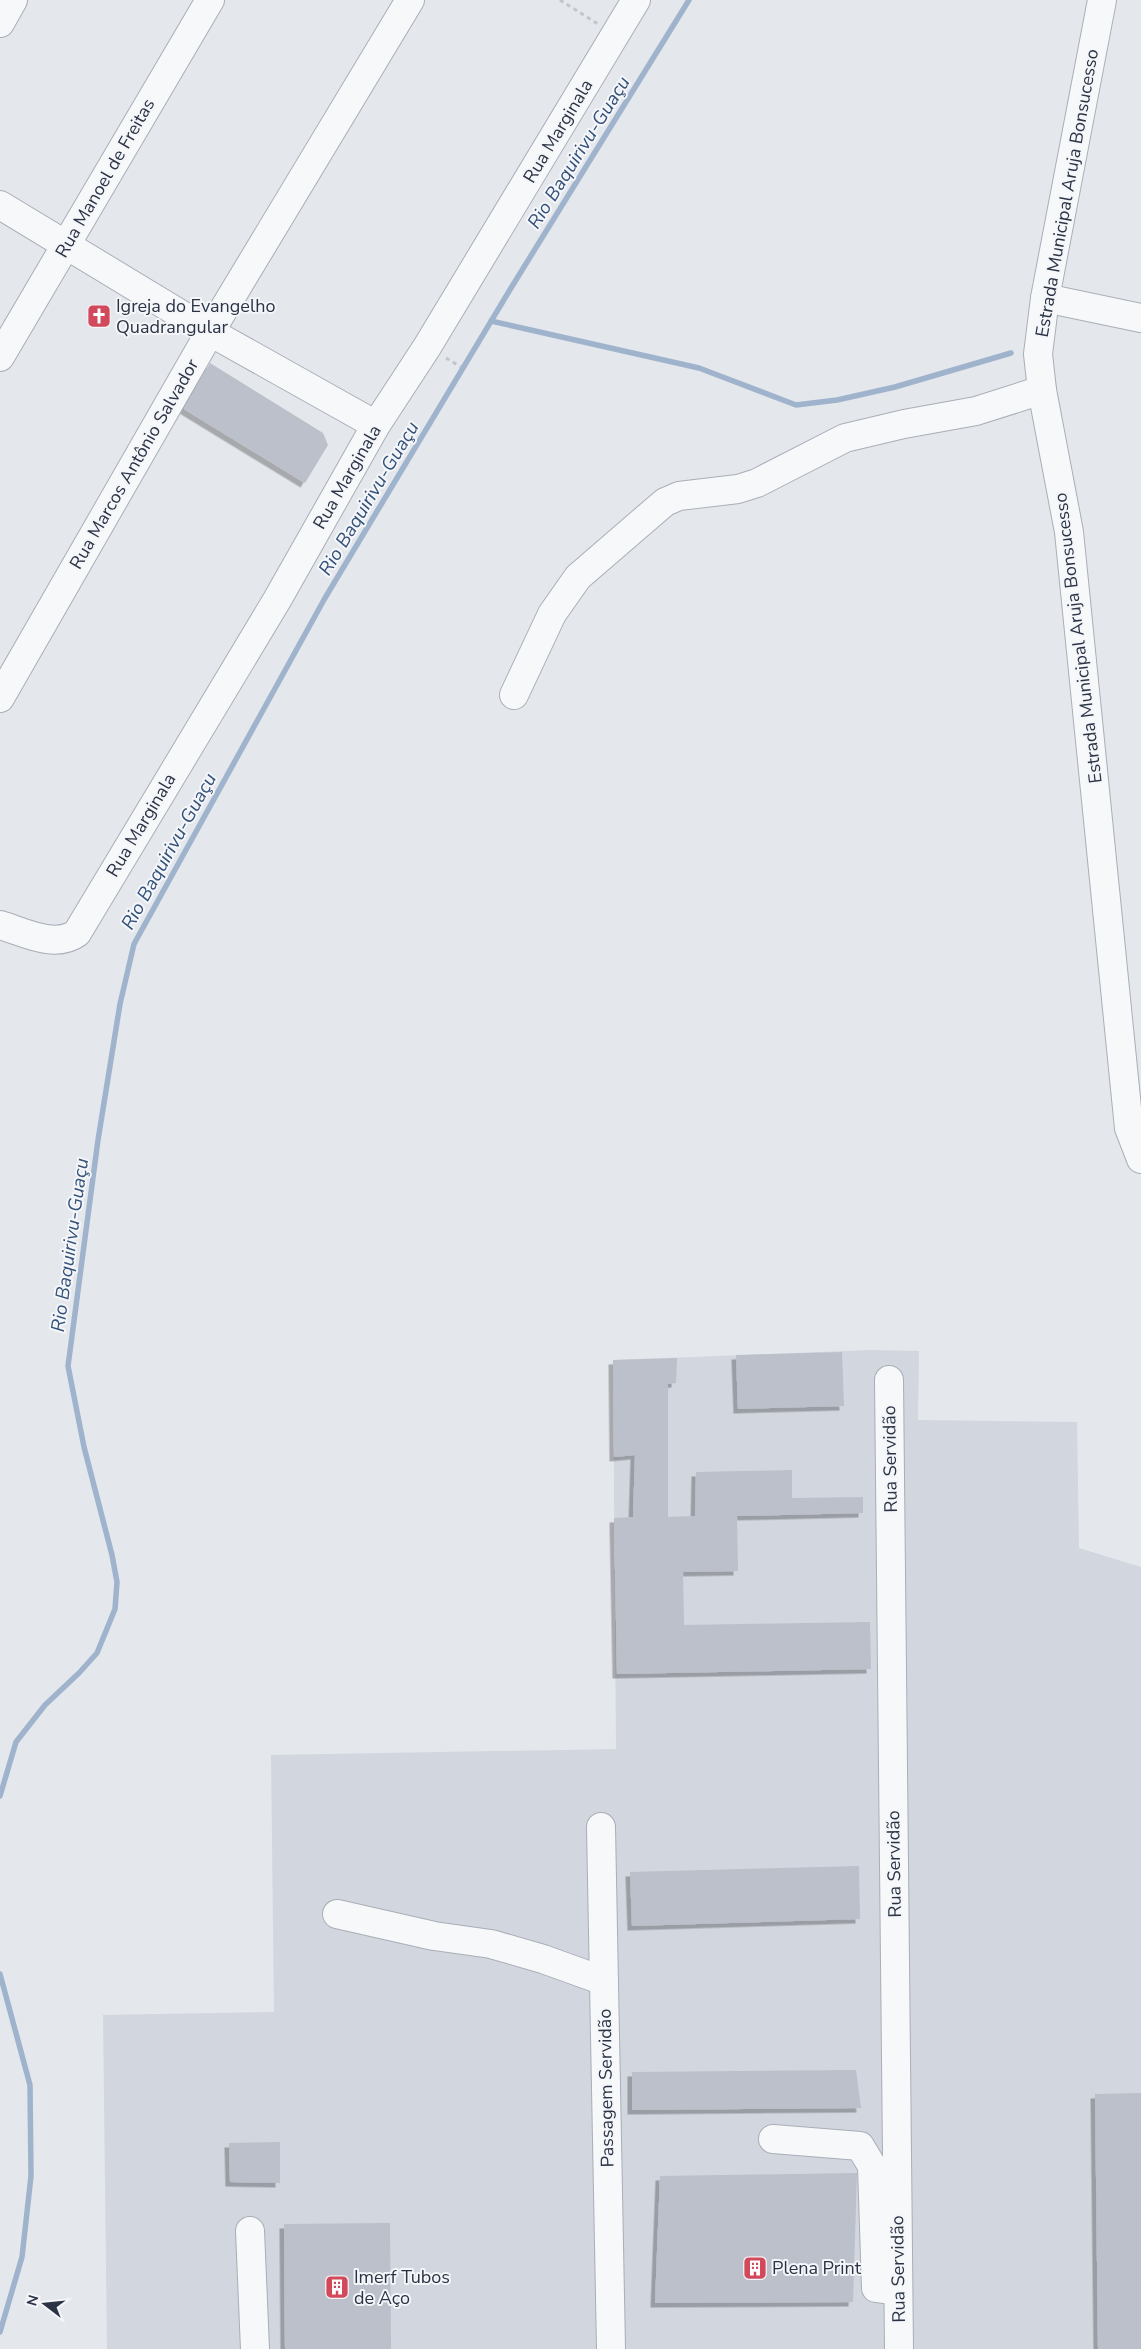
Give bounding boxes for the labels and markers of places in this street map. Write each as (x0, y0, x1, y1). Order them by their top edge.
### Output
place label: Igreja do Evangelho Quadrangular (116, 294, 275, 339)
church icon: Igreja do Evangelho Quadrangular (86, 303, 112, 329)
building icon: Plena Print (742, 2255, 768, 2281)
place label: Plena Print (772, 2256, 862, 2280)
place label: Imerf Tubos de Aço (354, 2265, 450, 2310)
building icon: Imerf Tubos de Aço (324, 2274, 350, 2300)

